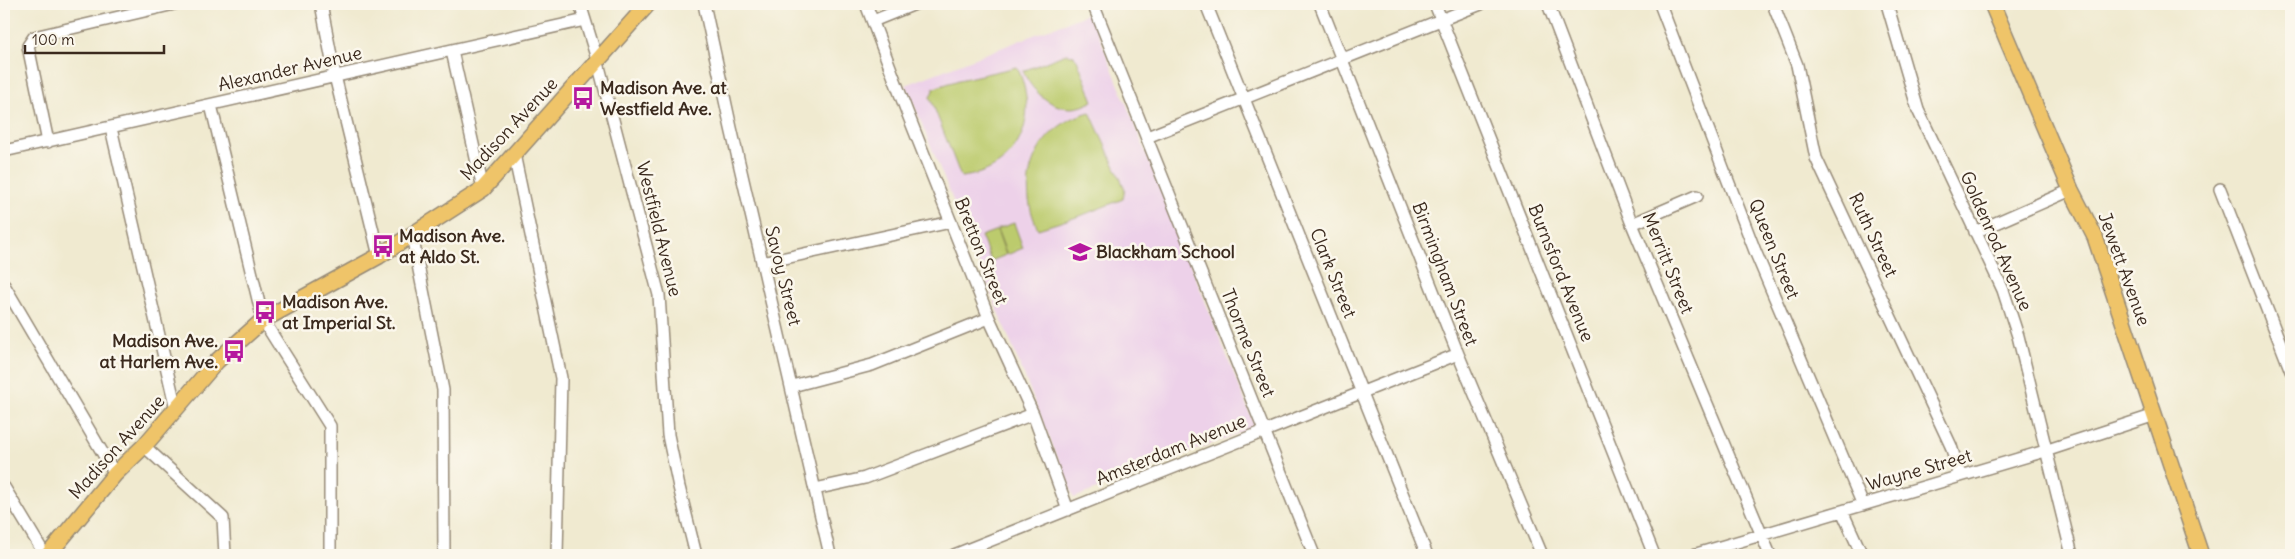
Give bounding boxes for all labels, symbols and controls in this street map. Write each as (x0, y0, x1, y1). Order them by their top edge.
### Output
scale bar (25, 22, 164, 54)
text: 100 m (32, 30, 74, 49)
street label: Alexander Avenue (216, 41, 364, 96)
street label: Madison Avenue (455, 72, 562, 185)
place label: Madison Ave. at Westfield Ave. (600, 76, 727, 120)
bus stop icon: Madison Ave. at Westfield Ave. (570, 85, 596, 111)
street label: Westfield Avenue (632, 159, 687, 299)
street label: Goldenrod Avenue (1955, 167, 2038, 314)
street label: Ruth Street (1844, 189, 1903, 281)
street label: Bretton Street (950, 194, 1013, 308)
street label: Queen Street (1744, 195, 1805, 302)
street label: Birmingham Street (1407, 199, 1483, 349)
street label: Burnsford Avenue (1523, 201, 1600, 345)
street label: Merritt Street (1638, 209, 1699, 317)
street label: Jewett Avenue (2093, 209, 2156, 329)
place label: Madison Ave. at Aldo St. (399, 224, 505, 268)
street label: Savoy Street (760, 224, 807, 328)
street label: Clark Street (1305, 224, 1362, 321)
bus stop icon: Madison Ave. at Aldo St. (370, 233, 396, 259)
school or university icon: Blackham School (1067, 239, 1093, 265)
place label: Blackham School (1096, 240, 1235, 263)
street label: Thorme Street (1216, 285, 1281, 400)
place label: Madison Ave. at Imperial St. (282, 290, 396, 334)
bus stop icon: Madison Ave. at Imperial St. (252, 299, 278, 325)
place label: Madison Ave. at Harlem Ave. (99, 329, 218, 373)
bus stop icon: Madison Ave. at Harlem Ave. (221, 338, 247, 364)
street label: Madison Avenue (64, 390, 170, 504)
street label: Amsterdam Avenue (1093, 409, 1249, 490)
street label: Wayne Street (1863, 443, 1974, 496)

